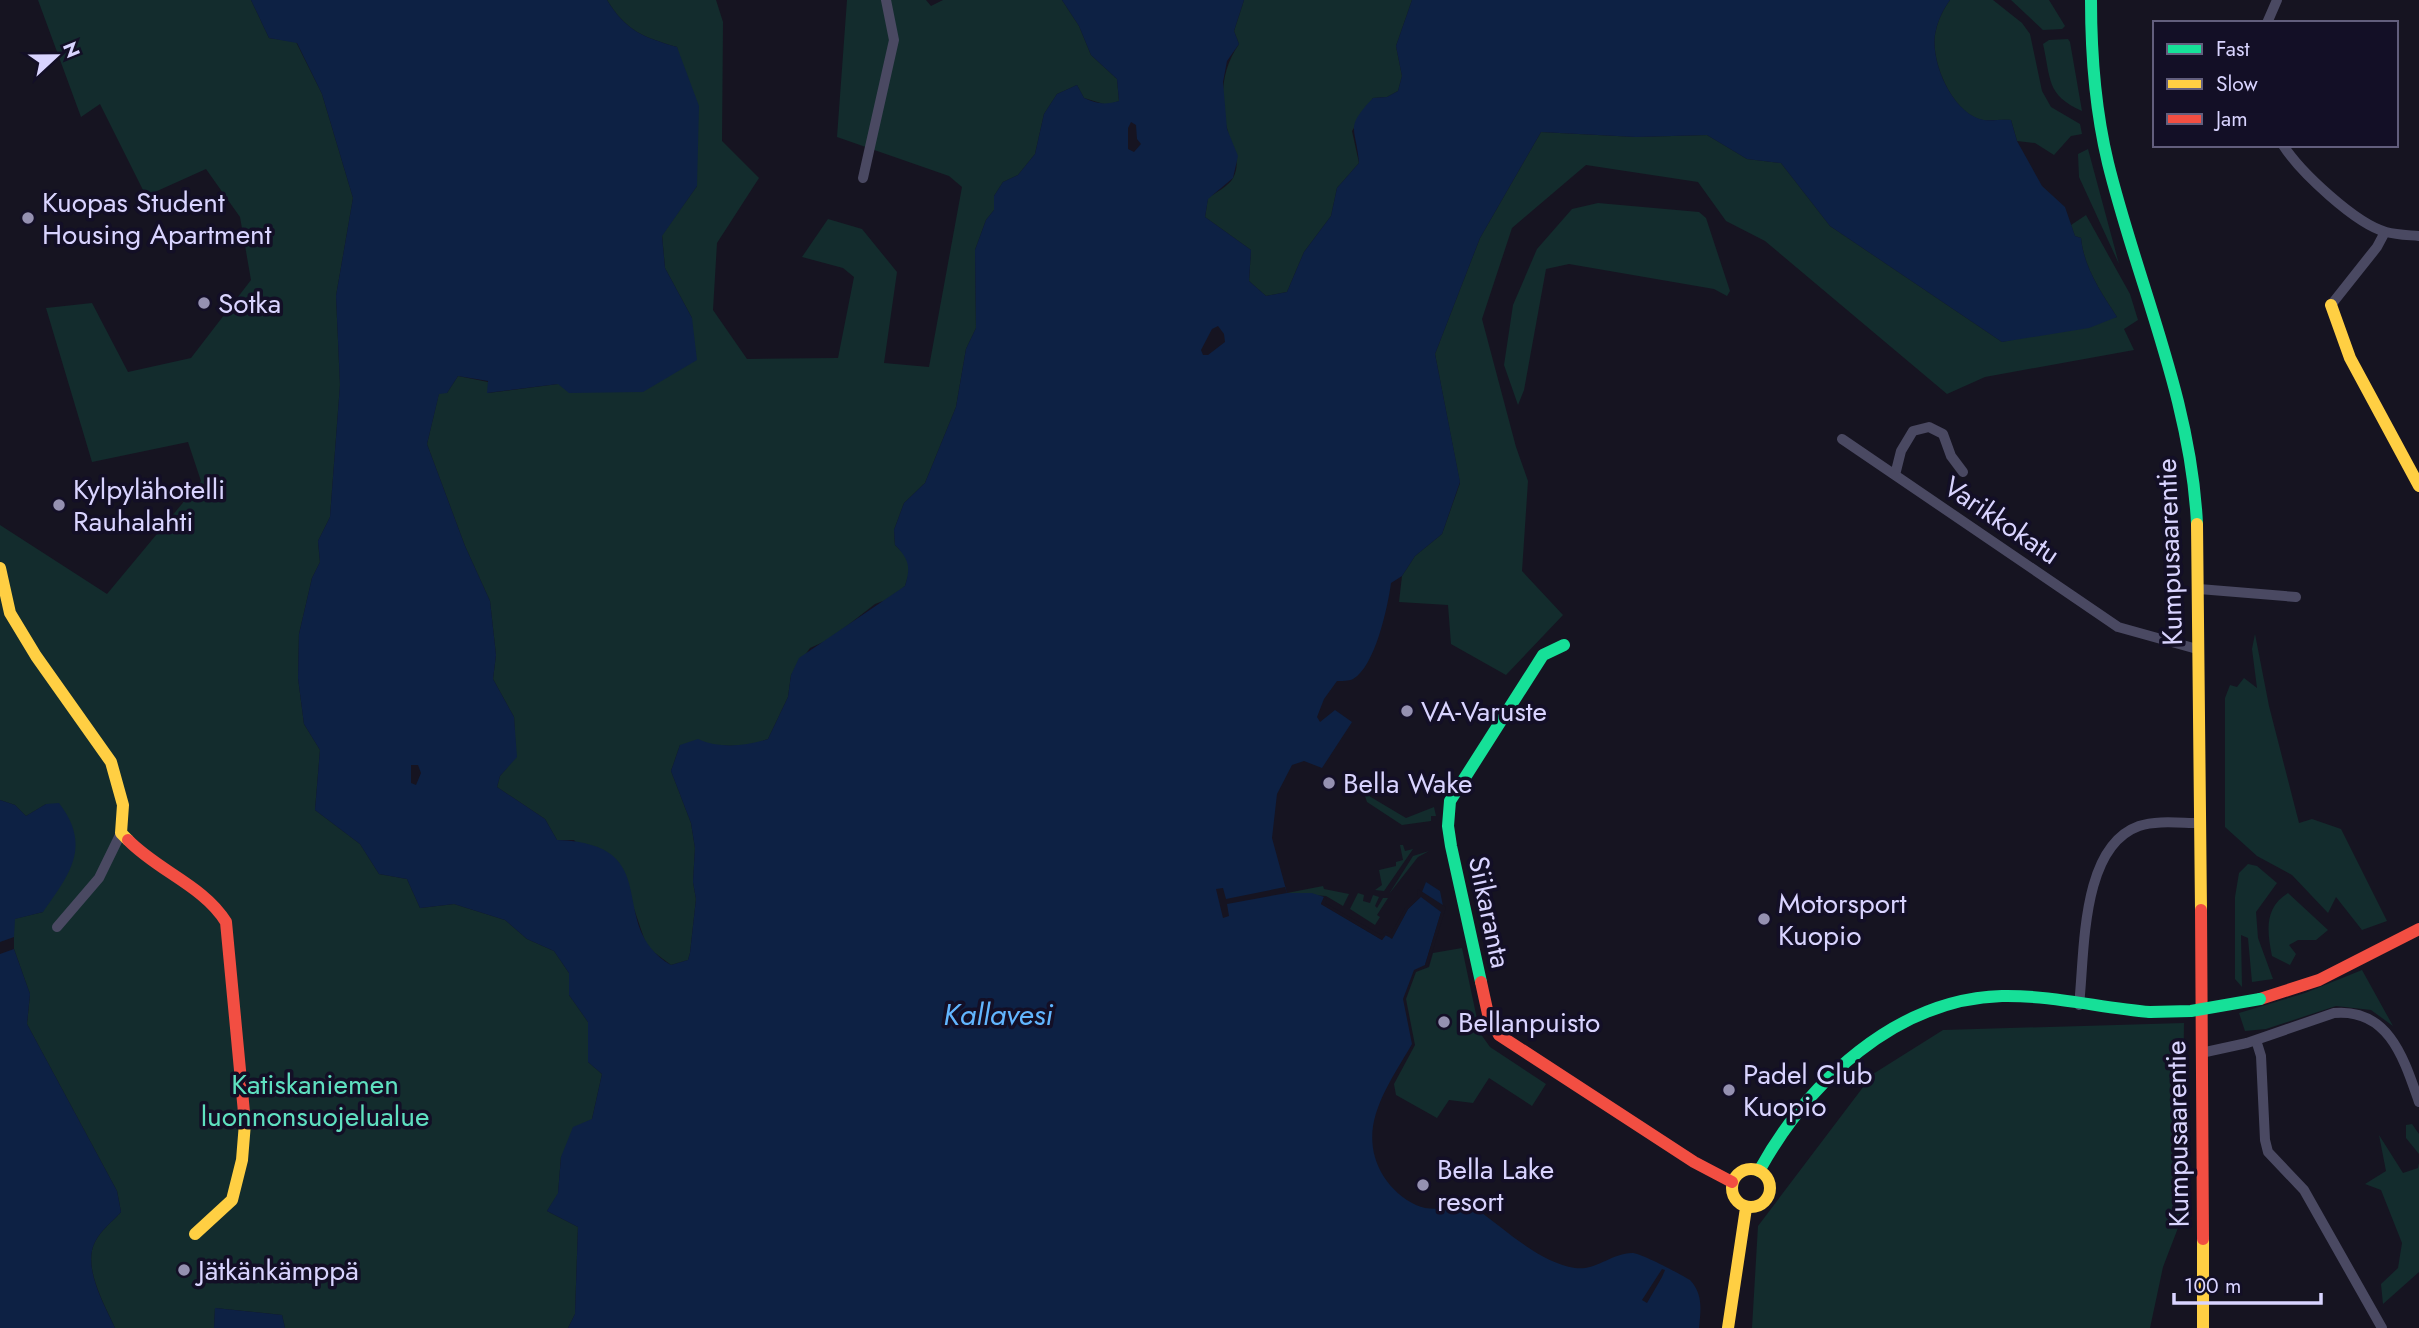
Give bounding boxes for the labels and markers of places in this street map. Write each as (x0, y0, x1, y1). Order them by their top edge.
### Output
place label: Kuopas Student Housing Apartment (42, 182, 272, 255)
marker: Kuopas Student Housing Apartment (20, 210, 36, 226)
place label: Sotka (218, 283, 281, 324)
marker: Sotka (196, 295, 212, 311)
place label: Kylpylähotelli Rauhalahti (73, 469, 225, 542)
marker: Kylpylähotelli Rauhalahti (51, 497, 67, 513)
place label: VA-Varuste (1421, 691, 1547, 732)
marker: VA-Varuste (1399, 703, 1415, 719)
place label: Bella Wake (1343, 763, 1473, 804)
marker: Bella Wake (1321, 775, 1337, 791)
place label: Motorsport Kuopio (1778, 883, 1907, 956)
marker: Motorsport Kuopio (1756, 911, 1772, 927)
place label: Bellanpuisto (1458, 1002, 1600, 1043)
marker: Bellanpuisto (1436, 1014, 1452, 1030)
place label: Padel Club Kuopio (1743, 1054, 1872, 1127)
marker: Padel Club Kuopio (1721, 1082, 1737, 1098)
place label: Bella Lake resort (1437, 1149, 1554, 1222)
marker: Bella Lake resort (1415, 1177, 1431, 1193)
place label: Jätkänkämppä (194, 1250, 359, 1291)
marker: Jätkänkämppä (176, 1262, 192, 1278)

